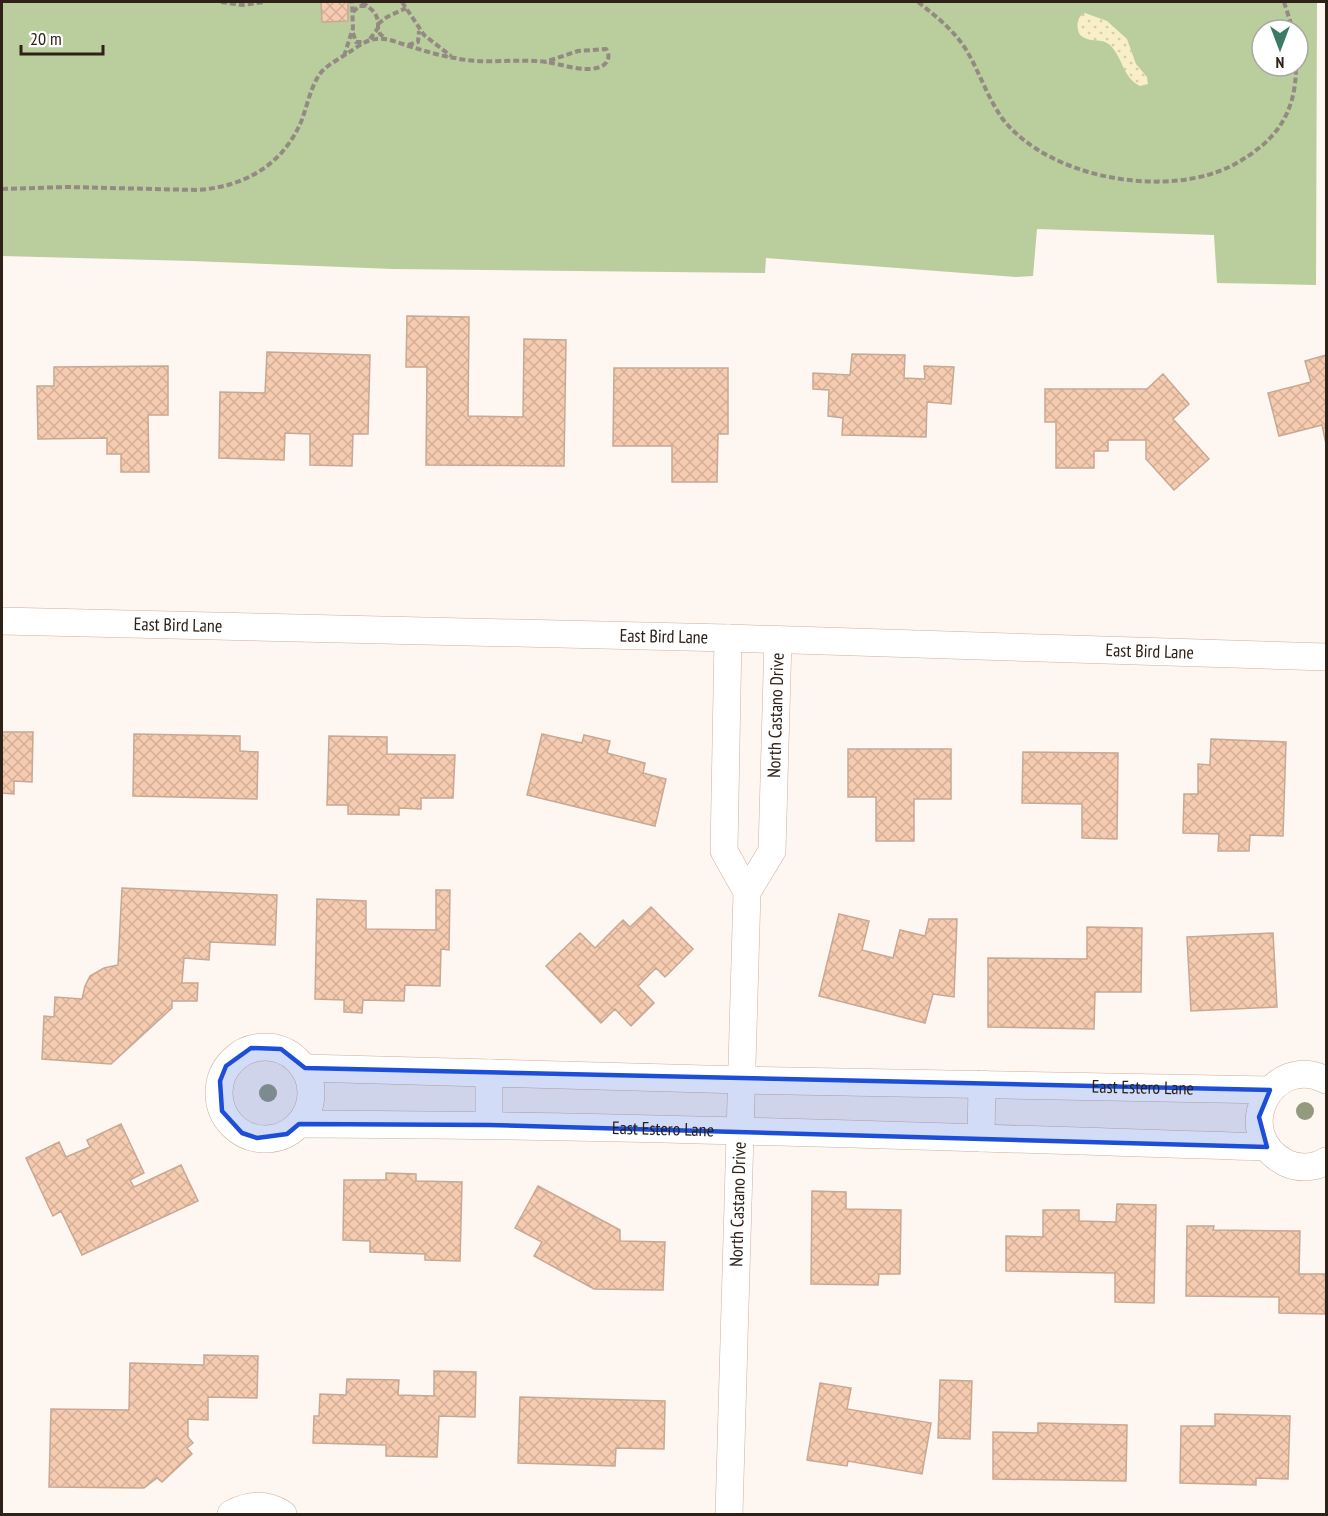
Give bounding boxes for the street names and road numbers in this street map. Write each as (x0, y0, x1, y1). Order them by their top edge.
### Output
street label: East Bird Lane (133, 612, 222, 637)
street label: East Bird Lane (619, 623, 708, 649)
street label: East Bird Lane (1105, 638, 1194, 664)
street label: North Castano Drive (762, 652, 789, 778)
street label: East Estero Lane (1091, 1075, 1194, 1100)
street label: East Estero Lane (612, 1116, 714, 1141)
street label: North Castano Drive (724, 1141, 751, 1267)

